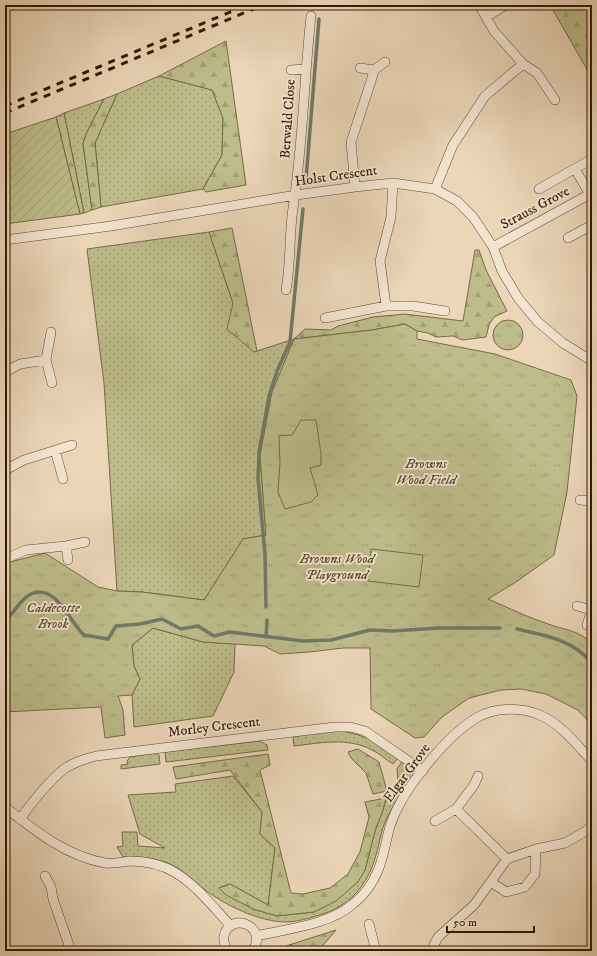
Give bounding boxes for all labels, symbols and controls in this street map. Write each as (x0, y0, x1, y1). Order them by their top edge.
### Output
street label: Berwald Close (276, 78, 300, 159)
street label: Holst Crescent (294, 161, 379, 191)
street label: Strauss Grove (497, 182, 573, 234)
park label: Browns Wood Field (396, 455, 458, 489)
park label: Browns Wood Playground (299, 550, 377, 584)
park label: Caldecotte Brook (26, 599, 81, 633)
street label: Morley Crescent (167, 712, 262, 742)
street label: Elgar Grove (379, 740, 435, 806)
scale bar (447, 908, 534, 934)
text: 50 m (453, 915, 477, 930)

